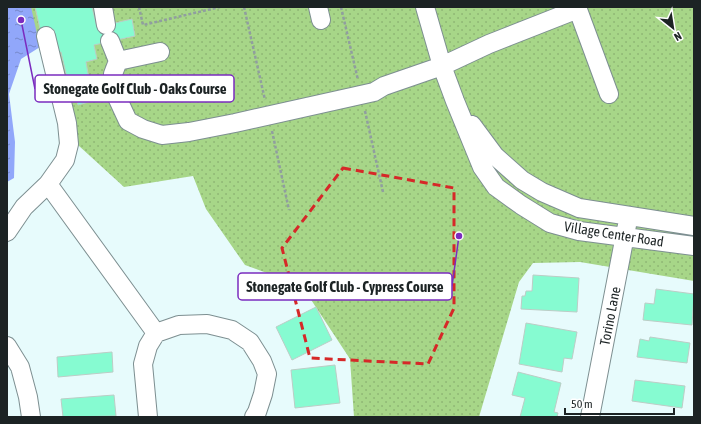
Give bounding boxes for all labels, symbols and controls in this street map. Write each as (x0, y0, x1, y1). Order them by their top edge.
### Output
north arrow (653, 8, 693, 48)
text: N (672, 30, 684, 43)
callout: Stonegate Golf Club - Oaks Course (35, 75, 234, 102)
text: Stonegate Golf Club - Oaks Course (43, 80, 227, 97)
street label: Village Center Road (563, 218, 665, 250)
callout: Stonegate Golf Club - Cypress Course (238, 273, 452, 300)
text: Stonegate Golf Club - Cypress Course (246, 278, 444, 295)
street label: Torino Lane (596, 285, 624, 347)
scale bar (565, 390, 674, 416)
text: 50 m (571, 397, 593, 411)

